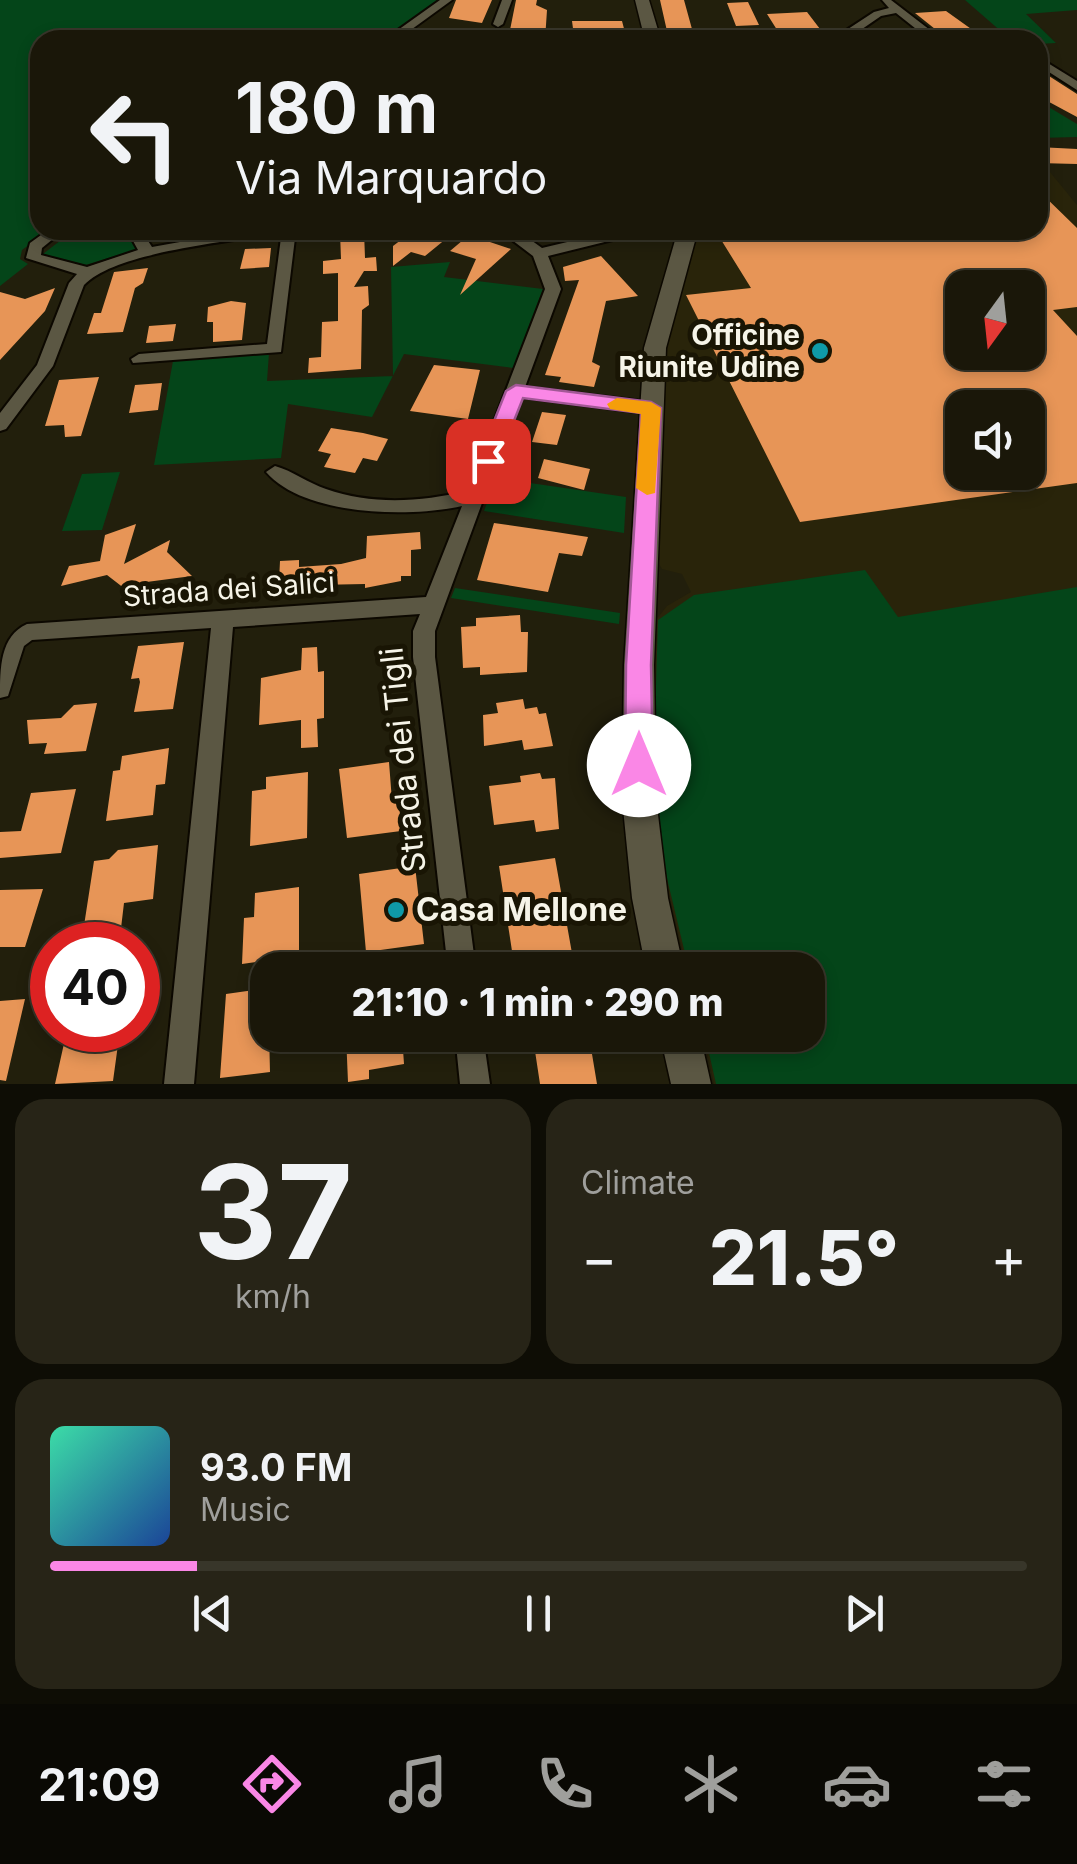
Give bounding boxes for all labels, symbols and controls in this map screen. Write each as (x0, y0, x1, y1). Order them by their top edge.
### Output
text: 180 m (235, 65, 438, 150)
icon: left (70, 70, 200, 200)
text: Via Marquardo (235, 150, 547, 205)
north arrow (945, 270, 1045, 370)
map controls (945, 270, 1045, 490)
place label: Officine Riunite Udine (618, 318, 800, 384)
marker: Officine Riunite Udine (809, 340, 831, 362)
button: sound (945, 390, 1045, 490)
pin (446, 419, 531, 504)
icon: arrive (461, 434, 516, 489)
street label: Strada dei Salici (122, 565, 336, 613)
street label: Strada dei Tigli (371, 646, 434, 875)
position arrow (587, 713, 691, 817)
place label: Casa Mellone (416, 890, 627, 929)
marker: Casa Mellone (385, 899, 407, 921)
speed limit sign: 40 (30, 922, 160, 1052)
text: 21:10 · 1 min · 290 m (352, 979, 723, 1025)
text: 37 (193, 1133, 353, 1290)
text: Climate (581, 1163, 695, 1202)
text: 21.5° (709, 1212, 899, 1303)
text: − (581, 1225, 617, 1291)
text: + (991, 1225, 1027, 1291)
text: km/h (235, 1277, 311, 1316)
text: 93.0 FM (200, 1444, 352, 1490)
text: Music (200, 1490, 291, 1529)
icon: previous (185, 1586, 240, 1641)
icon: pause (511, 1586, 566, 1641)
icon: next (837, 1586, 892, 1641)
icon: directions (237, 1749, 307, 1819)
icon: music (383, 1749, 453, 1819)
icon: phone (530, 1749, 600, 1819)
icon: climate (676, 1749, 746, 1819)
icon: car (822, 1749, 892, 1819)
icon: filters (969, 1749, 1039, 1819)
text: 21:09 (38, 1757, 161, 1812)

